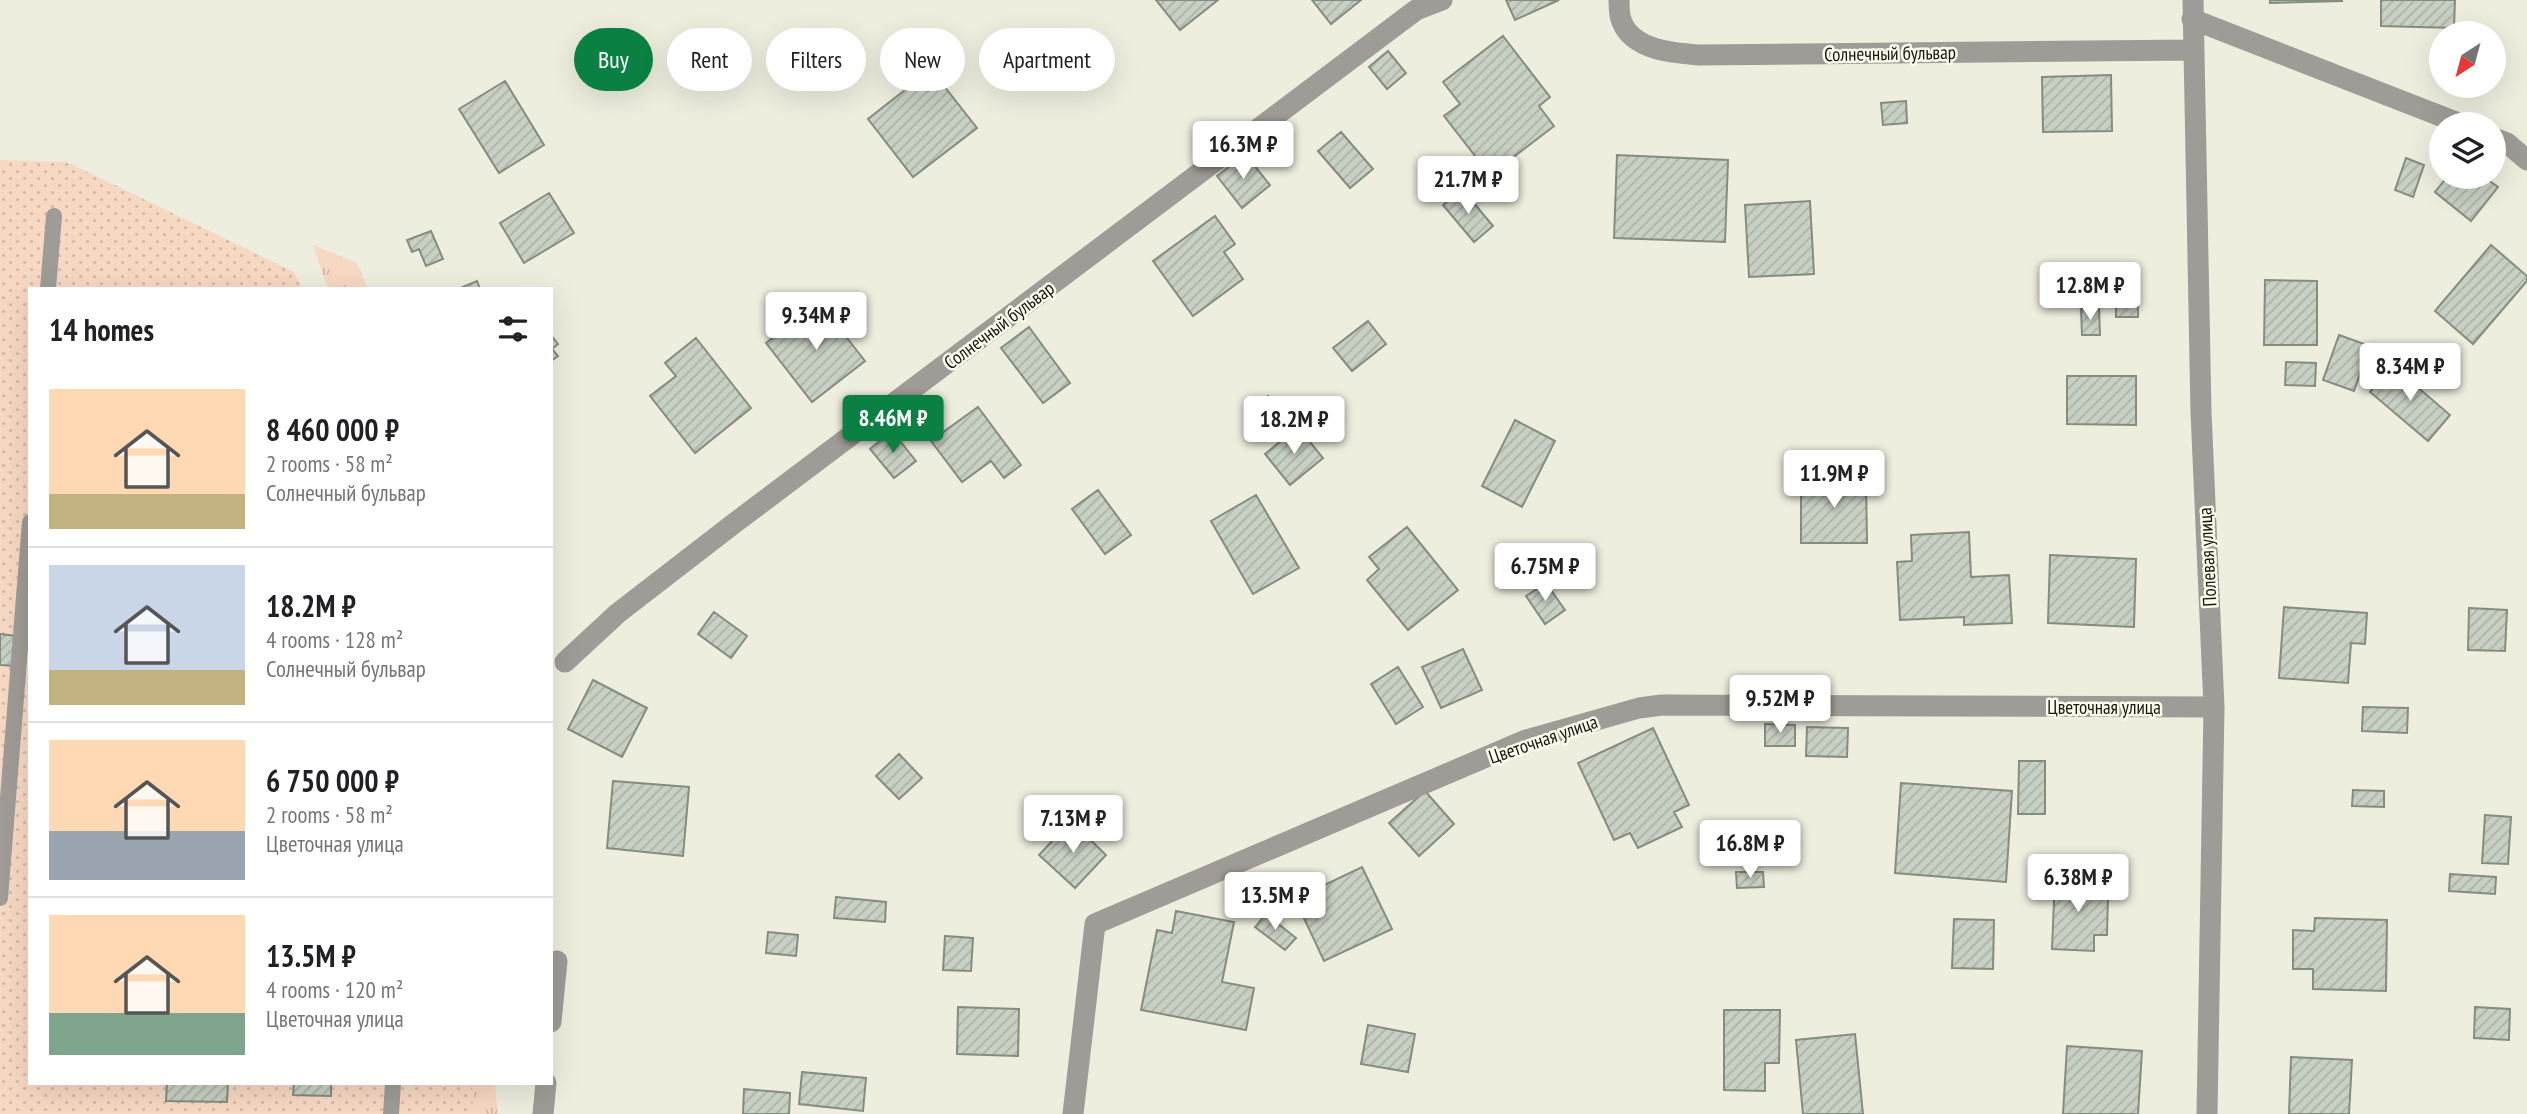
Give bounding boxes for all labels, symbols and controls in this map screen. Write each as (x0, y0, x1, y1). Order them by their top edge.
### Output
north arrow (2429, 21, 2506, 98)
map controls (2429, 21, 2506, 189)
chip: Buy (574, 28, 653, 91)
chip: Rent (667, 28, 752, 91)
chip: Filters (766, 28, 866, 91)
chip: New (880, 28, 965, 91)
chip: Apartment (979, 28, 1115, 91)
street label: Солнечный бульвар (1824, 40, 1956, 66)
button: layers (2429, 112, 2506, 189)
pin: 16.3M ₽ (1178, 122, 1308, 181)
text: 16.3M ₽ (1209, 129, 1277, 158)
pin: 21.7M ₽ (1403, 156, 1533, 216)
text: 21.7M ₽ (1434, 164, 1502, 193)
pin: 12.8M ₽ (2025, 262, 2155, 322)
text: 12.8M ₽ (2056, 270, 2124, 299)
street label: Солнечный бульвар (939, 276, 1059, 374)
pin: 9.34M ₽ (751, 292, 881, 352)
text: 9.34M ₽ (782, 300, 850, 329)
text: 14 homes (49, 310, 154, 349)
icon: filters (494, 310, 532, 348)
pin: 8.34M ₽ (2345, 344, 2475, 403)
text: 8.34M ₽ (2376, 351, 2444, 380)
pin: 8.46M ₽ (828, 396, 958, 455)
pin: 18.2M ₽ (1229, 396, 1359, 456)
text: 8.46M ₽ (859, 403, 927, 432)
text: 18.2M ₽ (1260, 404, 1328, 433)
text: 8 460 000 ₽ (266, 410, 399, 449)
icon: home (105, 417, 189, 501)
text: 2 rooms · 58 m² (266, 449, 393, 478)
pin: 11.9M ₽ (1769, 450, 1899, 510)
text: 11.9M ₽ (1800, 458, 1868, 487)
text: Солнечный бульвар (266, 478, 426, 507)
street label: Полевая улица (2192, 507, 2222, 607)
pin: 6.75M ₽ (1480, 544, 1610, 603)
text: 6.75M ₽ (1511, 551, 1579, 580)
text: 18.2M ₽ (266, 586, 356, 625)
icon: home (105, 593, 189, 677)
text: 4 rooms · 128 m² (266, 625, 403, 654)
text: Солнечный бульвар (266, 654, 426, 683)
pin: 9.52M ₽ (1715, 676, 1845, 735)
text: 9.52M ₽ (1746, 683, 1814, 712)
street label: Цветочная улица (2047, 695, 2161, 719)
street label: Цветочная улица (1485, 709, 1601, 769)
text: 6 750 000 ₽ (266, 761, 399, 800)
icon: home (105, 768, 189, 852)
pin: 7.13M ₽ (1008, 796, 1138, 855)
text: 2 rooms · 58 m² (266, 800, 393, 829)
text: 7.13M ₽ (1040, 803, 1106, 832)
pin: 16.8M ₽ (1685, 820, 1815, 880)
text: 16.8M ₽ (1716, 828, 1784, 857)
text: Цветочная улица (266, 829, 404, 858)
pin: 6.38M ₽ (2013, 855, 2143, 914)
text: 6.38M ₽ (2044, 862, 2112, 891)
pin: 13.5M ₽ (1210, 872, 1340, 932)
text: 13.5M ₽ (1241, 880, 1309, 909)
text: 13.5M ₽ (266, 936, 356, 975)
icon: home (105, 943, 189, 1027)
text: 4 rooms · 120 m² (266, 975, 403, 1004)
text: Цветочная улица (266, 1004, 404, 1033)

